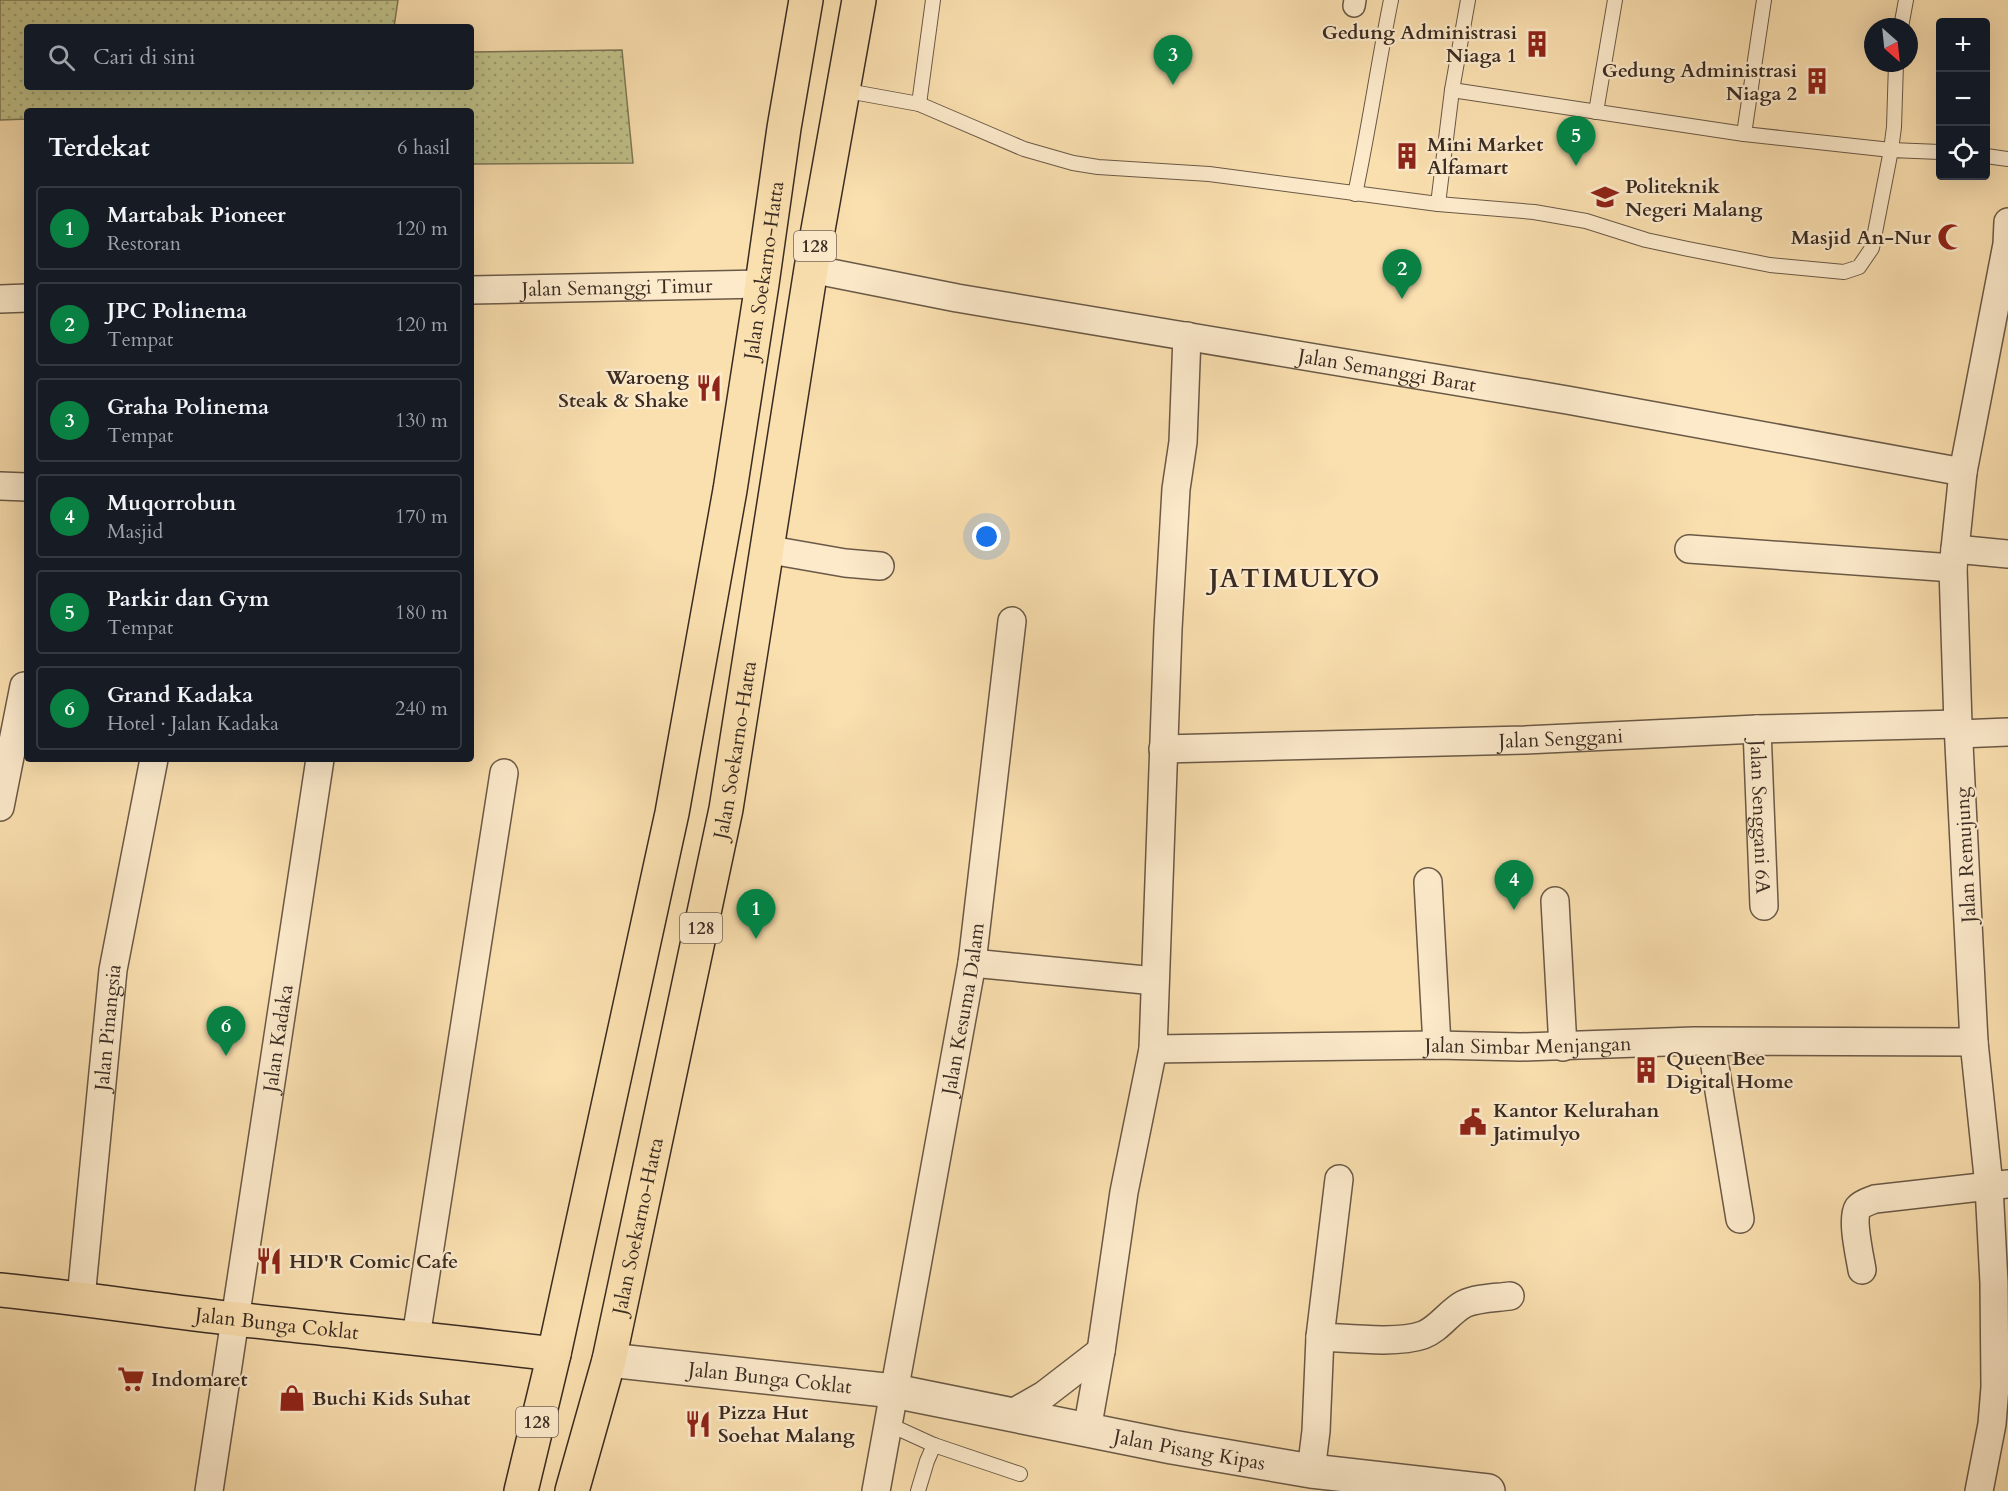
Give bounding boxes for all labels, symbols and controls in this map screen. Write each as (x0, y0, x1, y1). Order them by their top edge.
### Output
north arrow (1864, 18, 1918, 72)
map controls (1936, 18, 1990, 180)
button: + (1936, 18, 1990, 72)
place label: Gedung Administrasi Niaga 1 (1322, 19, 1517, 69)
search box (24, 24, 474, 90)
building icon: Gedung Administrasi Niaga 1 (1522, 29, 1552, 59)
pin: 3 (1154, 36, 1192, 85)
icon: search (45, 41, 78, 74)
text: Cari di sini (93, 42, 196, 72)
place label: Gedung Administrasi Niaga 2 (1602, 57, 1797, 107)
building icon: Gedung Administrasi Niaga 2 (1802, 66, 1832, 96)
button: − (1936, 72, 1990, 126)
pin: 5 (1556, 116, 1596, 166)
button: locate (1936, 126, 1990, 180)
text: Terdekat (48, 130, 150, 165)
place label: Mini Market Alfamart (1427, 131, 1543, 181)
text: 6 hasil (397, 134, 450, 161)
building icon: Mini Market Alfamart (1392, 141, 1422, 171)
place label: Politeknik Negeri Malang (1625, 173, 1762, 223)
street label: Jalan Soekarno-Hatta (737, 179, 790, 365)
school or university icon: Politeknik Negeri Malang (1590, 182, 1620, 212)
text: Martabak Pioneer (107, 200, 286, 230)
text: 1 (64, 215, 75, 242)
text: 120 m (395, 215, 448, 242)
mosque icon: Masjid An-Nur (1936, 222, 1966, 252)
place label: Masjid An-Nur (1791, 224, 1932, 251)
text: Restoran (107, 230, 181, 257)
road number: 128 (794, 231, 836, 261)
pin: 2 (1382, 250, 1422, 299)
street label: Jalan Semanggi Timur (518, 272, 713, 303)
text: JPC Polinema (107, 296, 247, 326)
text: 2 (64, 311, 75, 338)
text: 120 m (395, 311, 448, 338)
text: Tempat (107, 326, 173, 353)
street label: Jalan Semanggi Barat (1293, 342, 1479, 399)
place label: Waroeng Steak & Shake (558, 364, 689, 414)
restaurant icon: Waroeng Steak & Shake (694, 373, 724, 403)
text: Graha Polinema (107, 392, 269, 422)
text: 3 (64, 407, 75, 434)
text: 130 m (395, 407, 448, 434)
text: Tempat (107, 422, 173, 449)
text: Muqorrobun (107, 488, 236, 518)
text: 4 (64, 503, 75, 530)
text: 170 m (395, 503, 448, 530)
text: Masjid (107, 518, 163, 545)
your location (972, 522, 1001, 551)
district label: JATIMULYO (1205, 561, 1381, 596)
text: Parkir dan Gym (107, 584, 269, 614)
text: 5 (64, 599, 75, 626)
text: 180 m (395, 599, 448, 626)
text: Tempat (107, 614, 173, 641)
street label: Jalan Soekarno-Hatta (706, 659, 763, 845)
text: Grand Kadaka (107, 680, 253, 710)
text: 6 (64, 695, 75, 722)
text: 240 m (395, 695, 448, 722)
text: Hotel · Jalan Kadaka (107, 710, 279, 737)
street label: Jalan Senggani (1495, 722, 1624, 755)
street label: Jalan Senggani 6A (1743, 736, 1777, 895)
street label: Jalan Remujung (1948, 786, 1983, 927)
pin: 4 (1494, 860, 1534, 910)
pin: 1 (736, 890, 776, 939)
road number: 128 (680, 913, 722, 943)
street label: Jalan Kesuma Dalam (935, 921, 991, 1100)
street label: Jalan Pinangsia (88, 961, 128, 1095)
street label: Jalan Kadaka (256, 982, 300, 1097)
pin: 6 (206, 1006, 246, 1056)
street label: Jalan Simbar Menjangan (1421, 1030, 1632, 1061)
place label: Queen Bee Digital Home (1666, 1045, 1794, 1095)
building icon: Queen Bee Digital Home (1631, 1055, 1661, 1085)
place label: Kantor Kelurahan Jatimulyo (1490, 1097, 1660, 1147)
public building icon: Kantor Kelurahan Jatimulyo (1458, 1107, 1488, 1137)
street label: Jalan Soekarno-Hatta (605, 1135, 670, 1320)
restaurant icon: HD'R Comic Cafe (254, 1246, 284, 1276)
place label: HD'R Comic Cafe (289, 1248, 458, 1275)
street label: Jalan Bunga Coklat (191, 1301, 361, 1346)
street label: Jalan Bunga Coklat (684, 1355, 854, 1400)
supermarket icon: Indomaret (116, 1364, 146, 1394)
place label: Indomaret (151, 1366, 247, 1393)
shop icon: Buchi Kids Suhat (277, 1383, 307, 1413)
place label: Buchi Kids Suhat (312, 1385, 470, 1412)
place label: Pizza Hut Soehat Malang (718, 1399, 855, 1449)
road number: 128 (516, 1407, 558, 1437)
restaurant icon: Pizza Hut Soehat Malang (683, 1409, 713, 1439)
street label: Jalan Pisang Kipas (1109, 1422, 1267, 1477)

